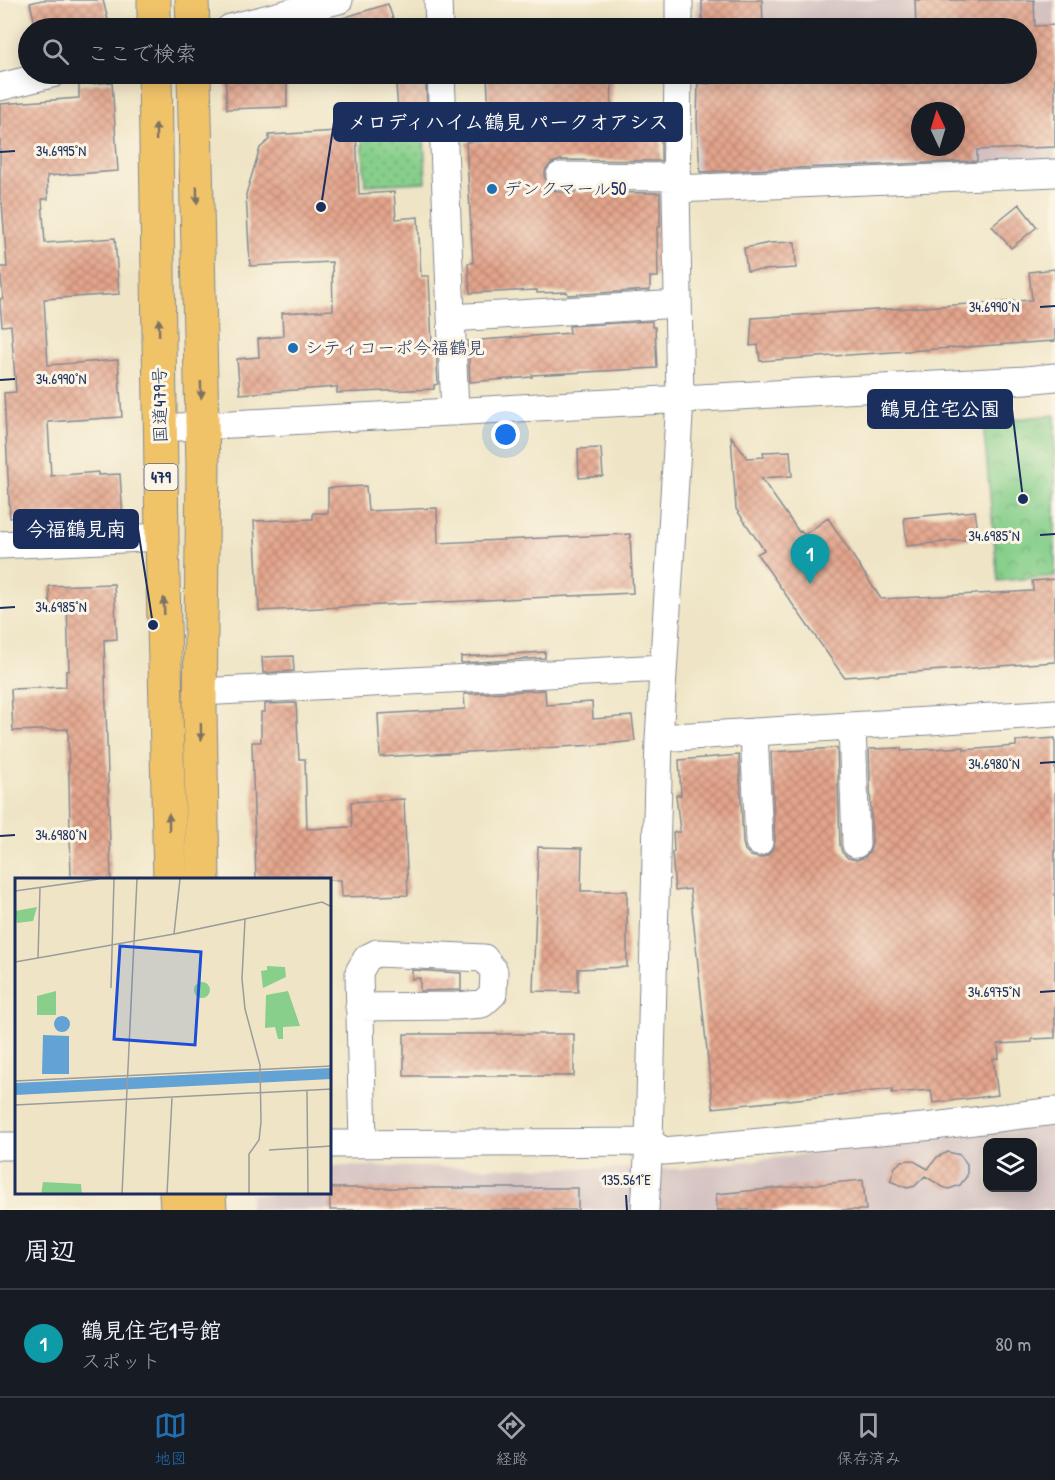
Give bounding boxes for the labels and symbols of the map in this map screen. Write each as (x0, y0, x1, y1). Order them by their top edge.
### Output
north arrow (911, 102, 965, 156)
callout: メロディハイム鶴見 パークオアシス (334, 103, 682, 141)
text: メロディハイム鶴見 パークオアシス (348, 108, 669, 135)
one-way arrow (151, 122, 161, 141)
text: 34.6995°N (36, 140, 86, 161)
place label: デンクマール50 (504, 176, 627, 201)
marker: デンクマール50 (485, 182, 499, 196)
one-way arrow (192, 185, 202, 204)
text: 34.6990°N (969, 296, 1019, 317)
one-way arrow (154, 317, 164, 336)
place label: シティコーポ今福鶴見 (305, 335, 485, 360)
marker: シティコーポ今福鶴見 (286, 341, 300, 355)
street label: 国道479号 (146, 367, 173, 443)
text: 34.6990°N (36, 368, 86, 389)
one-way arrow (197, 380, 206, 399)
callout: 鶴見住宅公園 (868, 390, 1012, 428)
text: 鶴見住宅公園 (880, 395, 1000, 422)
your location (491, 420, 520, 449)
road number: 479 (144, 464, 178, 490)
callout: 今福鶴見南 (14, 510, 138, 548)
text: 今福鶴見南 (26, 515, 126, 542)
text: 34.6985°N (968, 525, 1020, 546)
pin: 1 (790, 534, 830, 584)
text: 34.6985°N (35, 596, 87, 617)
one-way arrow (159, 596, 169, 615)
one-way arrow (196, 722, 205, 741)
text: 34.6980°N (968, 753, 1020, 774)
one-way arrow (165, 812, 174, 831)
text: 34.6980°N (35, 824, 87, 845)
inset map (15, 878, 332, 1195)
text: 34.6975°N (968, 981, 1020, 1002)
text: 135.561°E (601, 1169, 651, 1190)

